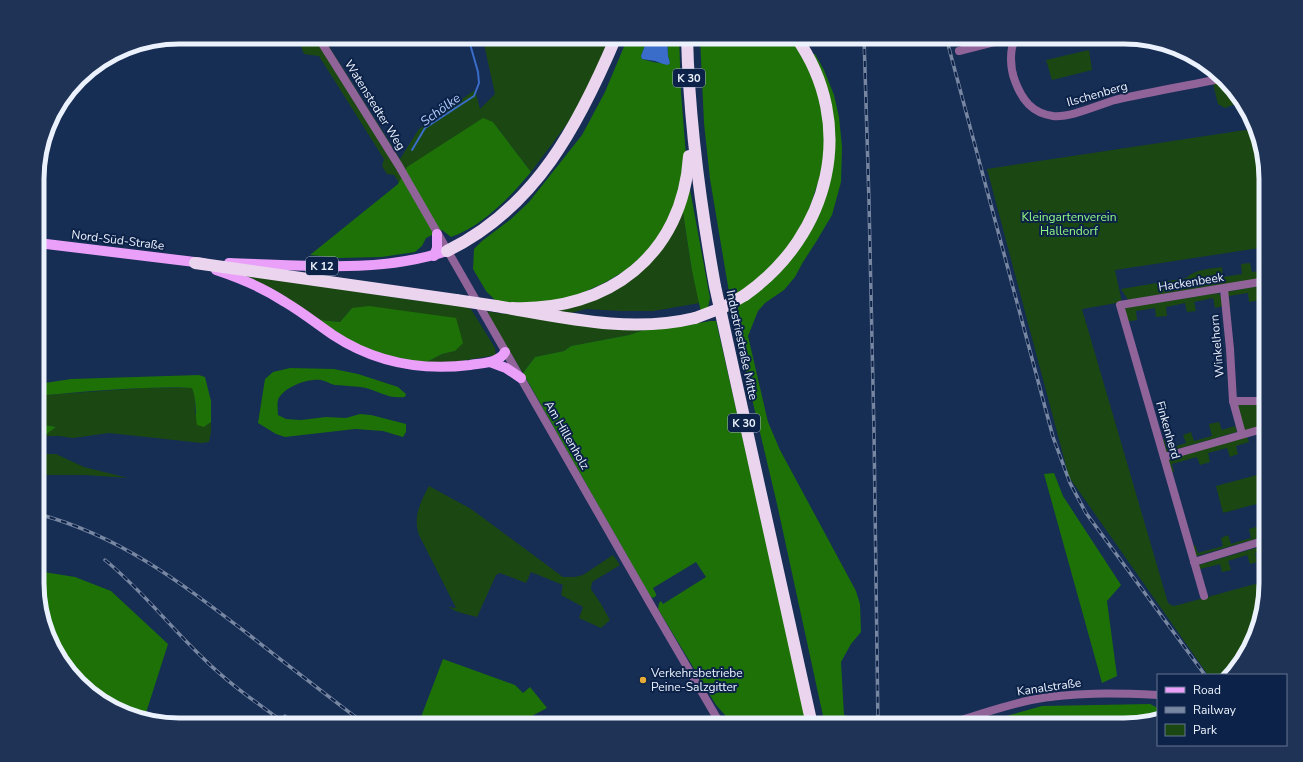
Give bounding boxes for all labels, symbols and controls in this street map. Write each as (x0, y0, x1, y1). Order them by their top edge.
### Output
street label: Watenstedter Weg (341, 57, 409, 153)
road number: K 30 (673, 69, 705, 87)
street label: Ilschenberg (1065, 78, 1129, 110)
water label: Schölke (417, 89, 464, 131)
park label: Kleingartenverein Hallendorf (1022, 209, 1116, 239)
street label: Nord-Süd-Straße (71, 226, 165, 254)
road number: K 12 (306, 257, 338, 275)
street label: Hackenbeek (1157, 269, 1226, 295)
street label: Industriestraße Mitte (723, 289, 761, 401)
street label: Winkelhorn (1206, 314, 1228, 378)
street label: Am Hillenholz (541, 398, 593, 473)
street label: Finkenherd (1152, 399, 1184, 461)
road number: K 30 (728, 414, 760, 432)
place label: Verkehrsbetriebe Peine-Salzgitter (650, 665, 743, 695)
legend (1157, 674, 1287, 746)
marker: Verkehrsbetriebe Peine-Salzgitter (638, 675, 648, 685)
street label: Kanalstraße (1016, 675, 1082, 699)
text: Road (1193, 682, 1221, 698)
text: Railway (1193, 702, 1237, 718)
text: Park (1193, 722, 1218, 738)

